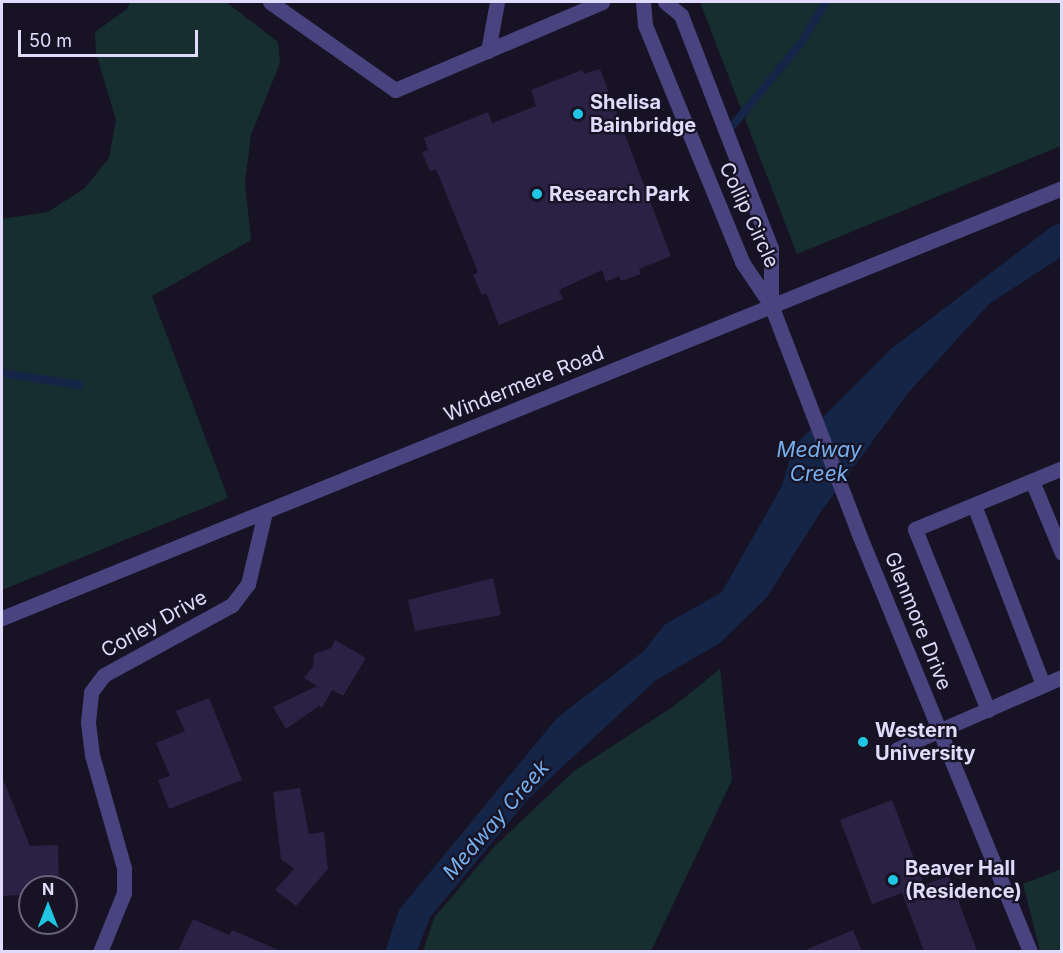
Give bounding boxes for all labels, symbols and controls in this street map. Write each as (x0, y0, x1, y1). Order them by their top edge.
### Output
scale bar (21, 18, 201, 56)
text: 50 m (29, 30, 72, 51)
place label: Shelisa Bainbridge (590, 90, 696, 137)
marker: Shelisa Bainbridge (571, 107, 585, 121)
street label: Collip Circle (714, 158, 784, 272)
place label: Research Park (549, 182, 690, 206)
marker: Research Park (530, 187, 544, 201)
street label: Windermere Road (441, 341, 607, 427)
water label: Medway Creek (776, 437, 862, 487)
street label: Glenmore Drive (879, 548, 957, 694)
street label: Corley Drive (97, 585, 211, 663)
place label: Western University (875, 718, 976, 765)
marker: Western University (856, 735, 870, 749)
water label: Medway Creek (437, 755, 555, 885)
place label: Beaver Hall (Residence) (905, 856, 1022, 903)
marker: Beaver Hall (Residence) (886, 873, 900, 887)
north arrow (18, 875, 78, 935)
text: N (42, 879, 54, 899)

